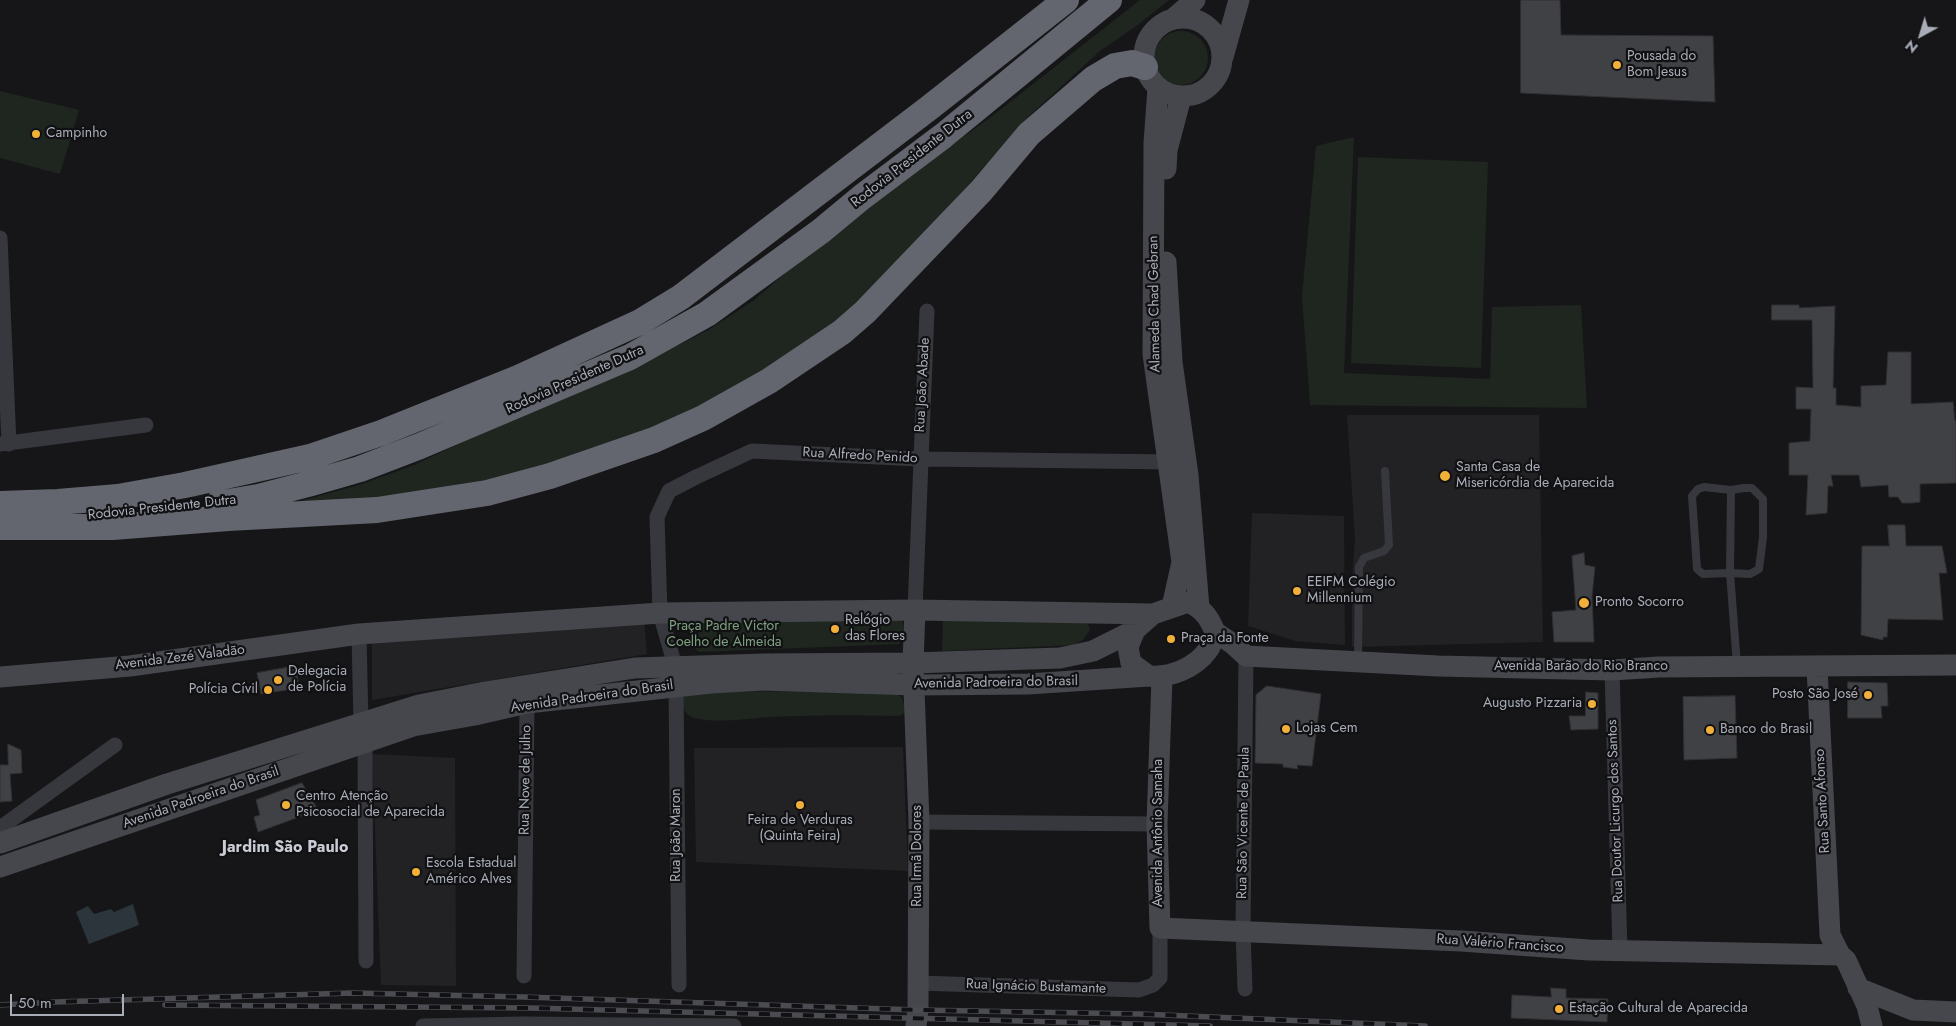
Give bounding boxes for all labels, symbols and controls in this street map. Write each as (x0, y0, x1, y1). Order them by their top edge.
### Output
north arrow (1896, 10, 1946, 60)
text: N (1901, 35, 1922, 58)
place label: Pousada do Bom Jesus (1627, 49, 1696, 82)
marker: Pousada do Bom Jesus (1611, 59, 1623, 71)
street label: Rodovia Presidente Dutra (848, 106, 976, 212)
place label: Campinho (46, 126, 107, 142)
marker: Campinho (30, 128, 42, 140)
street label: Alameda Chad Gebran (1145, 235, 1165, 373)
street label: Rua João Abade (912, 337, 934, 433)
street label: Rodovia Presidente Dutra (503, 342, 647, 418)
street label: Rua Alfredo Penido (802, 445, 918, 467)
place label: Santa Casa de Misericórdia de Aparecida (1456, 460, 1614, 492)
marker: Santa Casa de Misericórdia de Aparecida (1438, 469, 1452, 483)
street label: Rodovia Presidente Dutra (87, 492, 237, 524)
place label: EEIFM Colégio Millennium (1307, 575, 1395, 608)
marker: EEIFM Colégio Millennium (1291, 585, 1303, 597)
place label: Pronto Socorro (1595, 595, 1684, 611)
marker: Pronto Socorro (1577, 596, 1591, 610)
place label: Relógio das Flores (845, 613, 905, 646)
park label: Praça Padre Victor Coelho de Almeida (666, 619, 782, 652)
marker: Relógio das Flores (829, 623, 841, 635)
place label: Praça da Fonte (1181, 631, 1269, 647)
marker: Praça da Fonte (1165, 633, 1177, 645)
street label: Avenida Zezé Valadão (114, 642, 246, 674)
street label: Avenida Barão do Rio Branco (1494, 659, 1668, 675)
place label: Delegacia de Polícia (288, 664, 347, 696)
street label: Avenida Padroeira do Brasil (914, 673, 1078, 693)
marker: Delegacia de Polícia (272, 674, 284, 686)
street label: Avenida Padroeira do Brasil (510, 677, 674, 717)
place label: Polícia Cívil (189, 682, 258, 698)
marker: Polícia Cívil (262, 684, 274, 696)
place label: Posto São José (1772, 687, 1858, 703)
marker: Posto São José (1862, 689, 1874, 701)
place label: Augusto Pizzaria (1483, 696, 1582, 712)
marker: Augusto Pizzaria (1586, 698, 1598, 710)
street label: Rua Doutor Licurgo dos Santos (1604, 719, 1628, 903)
place label: Lojas Cem (1296, 721, 1358, 737)
place label: Banco do Brasil (1720, 722, 1812, 738)
marker: Lojas Cem (1280, 723, 1292, 735)
marker: Banco do Brasil (1704, 724, 1716, 736)
street label: Rua Nove de Julho (517, 725, 535, 835)
street label: Rua São Vicente de Paula (1234, 747, 1254, 899)
street label: Rua Santo Afonso (1812, 748, 1834, 854)
street label: Avenida Antônio Samaha (1151, 759, 1167, 907)
street label: Avenida Padroeira do Brasil (121, 763, 281, 833)
street label: Rua João Maron (669, 788, 685, 882)
place label: Centro Atenção Psicosocial de Aparecida (296, 789, 445, 822)
marker: Centro Atenção Psicosocial de Aparecida (280, 799, 292, 811)
marker: Feira de Verduras (Quinta Feira) (794, 799, 806, 811)
street label: Rua Irmã Dolores (910, 805, 926, 907)
place label: Feira de Verduras (Quinta Feira) (747, 813, 853, 846)
district label: Jardim São Paulo (222, 838, 348, 858)
place label: Escola Estadual Américo Alves (426, 856, 517, 889)
marker: Escola Estadual Américo Alves (410, 866, 422, 878)
street label: Rua Valério Francisco (1436, 931, 1564, 957)
street label: Rua Ignácio Bustamante (966, 976, 1106, 998)
scale bar (12, 984, 126, 1016)
text: 50 m (18, 992, 52, 1014)
place label: Estação Cultural de Aparecida (1569, 1001, 1748, 1017)
marker: Estação Cultural de Aparecida (1553, 1003, 1565, 1015)

